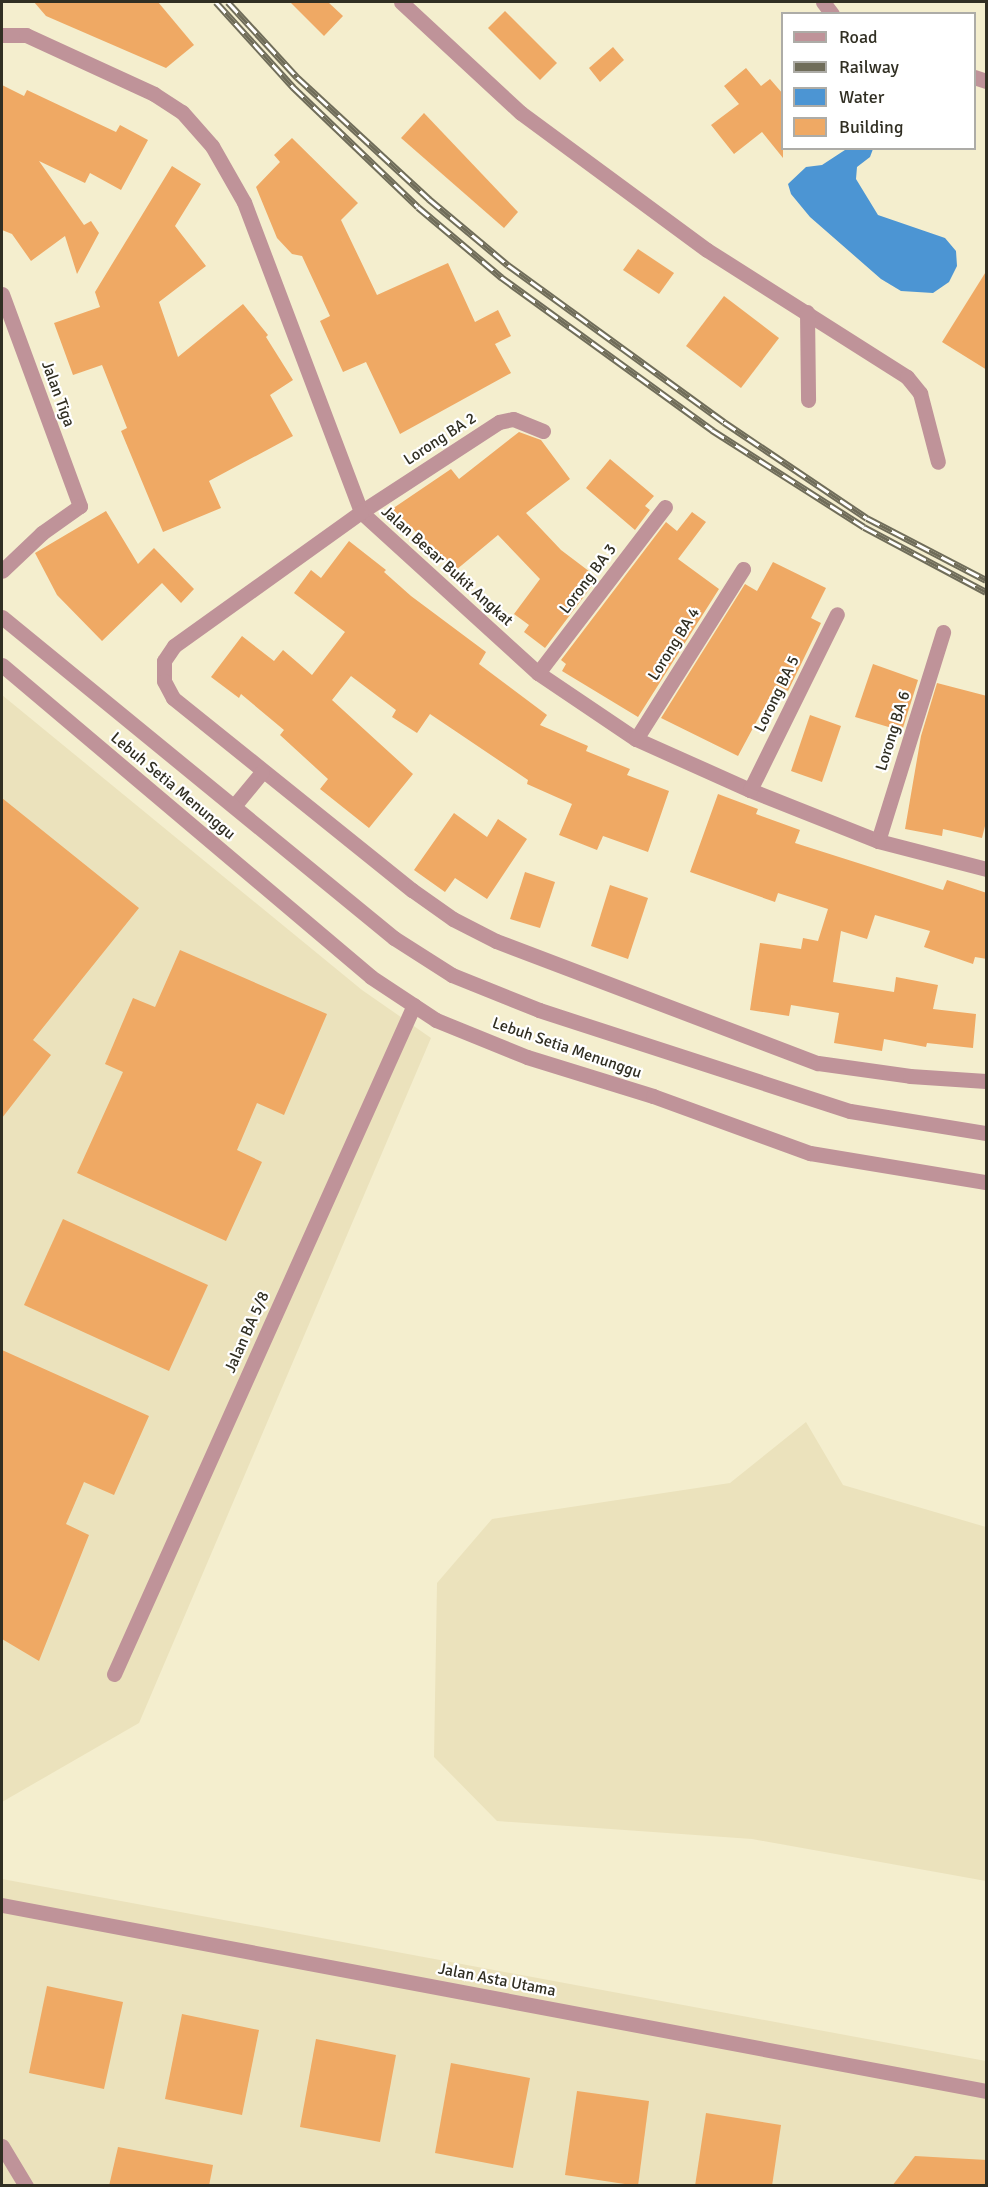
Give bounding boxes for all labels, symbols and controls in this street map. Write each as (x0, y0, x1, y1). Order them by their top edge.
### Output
legend (781, 12, 976, 150)
text: Road (839, 26, 878, 48)
text: Railway (839, 56, 899, 78)
text: Water (839, 86, 884, 108)
text: Building (839, 116, 903, 138)
street label: Jalan Tiga (37, 358, 79, 430)
street label: Lorong BA 2 (400, 408, 480, 470)
street label: Jalan Besar Bukit Angkat (377, 502, 517, 630)
street label: Lorong BA 3 (556, 540, 620, 618)
street label: Lorong BA 4 (644, 604, 704, 684)
street label: Lorong BA 5 (750, 653, 804, 735)
street label: Lorong BA 6 (872, 689, 914, 773)
street label: Lebuh Setia Menunggu (107, 728, 239, 844)
street label: Lebuh Setia Menunggu (490, 1013, 644, 1083)
street label: Jalan BA 5/8 (221, 1288, 273, 1376)
street label: Jalan Asta Utama (437, 1959, 557, 2001)

